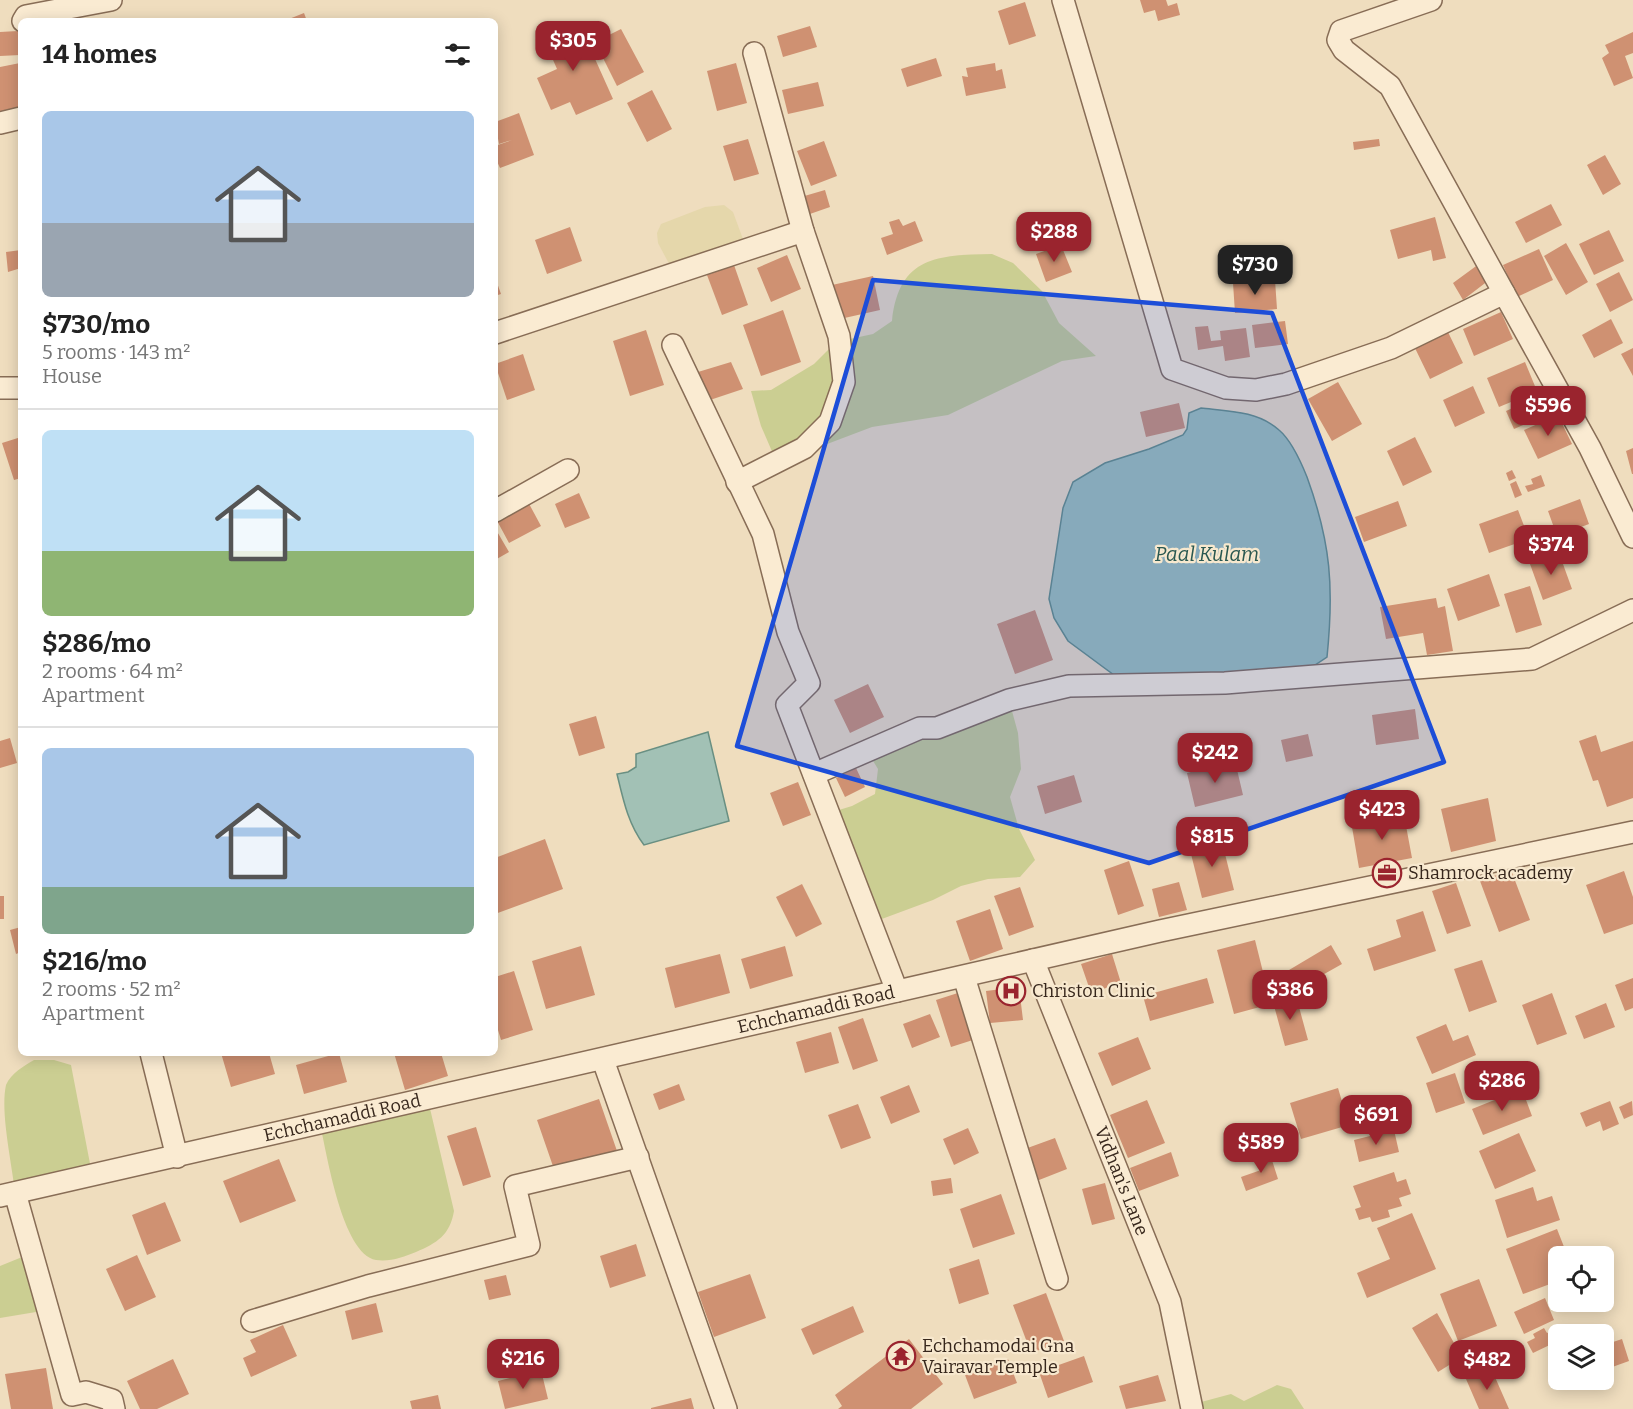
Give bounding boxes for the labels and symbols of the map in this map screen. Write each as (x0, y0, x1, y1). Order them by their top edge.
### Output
pin: $305 (537, 21, 609, 72)
pin: $288 (1018, 212, 1090, 263)
pin: $730 (1219, 245, 1291, 296)
pin: $596 (1512, 386, 1584, 437)
pin: $374 (1515, 525, 1587, 576)
water label: Paal Kulam (1155, 542, 1259, 566)
pin: $242 (1179, 733, 1251, 784)
pin: $423 (1346, 790, 1418, 841)
pin: $815 (1176, 817, 1248, 868)
office icon: Shamrock academy (1371, 857, 1403, 889)
place label: Shamrock academy (1408, 862, 1573, 884)
pin: $386 (1254, 970, 1326, 1021)
hospital icon: Christon Clinic (995, 975, 1027, 1007)
place label: Christon Clinic (1032, 980, 1155, 1002)
street label: Echchamaddi Road (735, 981, 897, 1038)
pin: $286 (1466, 1061, 1538, 1112)
street label: Echchamaddi Road (261, 1089, 423, 1146)
pin: $691 (1340, 1095, 1412, 1146)
street label: Vidhan's Lane (1090, 1123, 1153, 1239)
pin: $589 (1225, 1123, 1297, 1174)
place label: Echchamodai Gna Vairavar Temple (922, 1335, 1074, 1378)
pin: $216 (487, 1339, 559, 1390)
temple icon: Echchamodai Gna Vairavar Temple (885, 1340, 917, 1372)
pin: $482 (1451, 1340, 1523, 1391)

